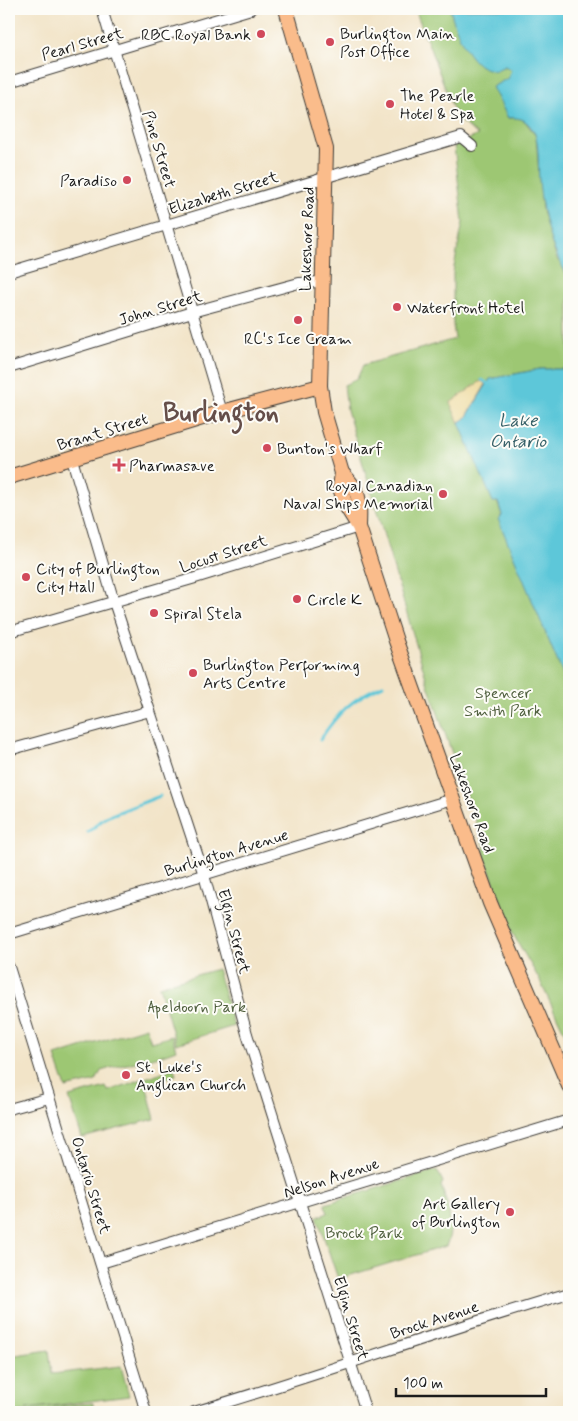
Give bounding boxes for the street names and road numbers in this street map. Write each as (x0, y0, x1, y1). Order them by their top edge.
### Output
street label: Pearl Street (39, 23, 126, 66)
street label: Pine Street (137, 108, 180, 191)
street label: Elizabeth Street (166, 167, 282, 220)
street label: Lakeshore Road (295, 186, 320, 292)
street label: John Street (116, 286, 205, 331)
street label: Brant Street (55, 409, 150, 456)
street label: Locust Street (177, 530, 270, 578)
street label: Lakeshore Road (444, 751, 499, 856)
street label: Burlington Avenue (162, 825, 291, 883)
street label: Elgin Street (211, 887, 255, 977)
street label: Ontario Street (66, 1134, 115, 1237)
street label: Nelson Avenue (281, 1153, 382, 1204)
street label: Elgin Street (327, 1274, 374, 1364)
street label: Brock Avenue (388, 1296, 482, 1345)

